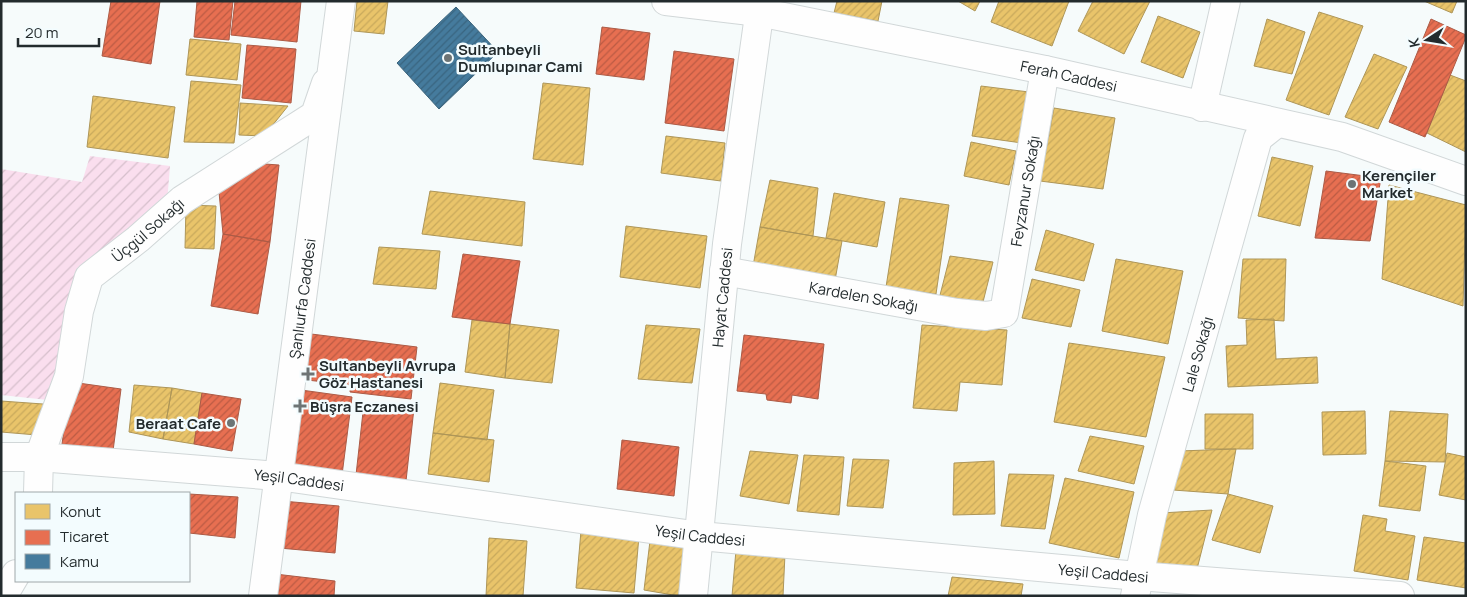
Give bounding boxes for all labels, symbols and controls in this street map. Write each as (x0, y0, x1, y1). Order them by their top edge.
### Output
scale bar (18, 15, 99, 47)
north arrow (1402, 15, 1452, 65)
text: 20 m (25, 22, 58, 43)
text: K (1403, 35, 1424, 49)
place label: Sultanbeyli Dumlupınar Cami (458, 39, 583, 77)
marker: Sultanbeyli Dumlupınar Cami (442, 52, 454, 64)
street label: Ferah Caddesi (1019, 55, 1119, 96)
street label: Feyzanur Sokağı (1005, 134, 1044, 248)
place label: Kerençiler Market (1362, 165, 1436, 203)
marker: Kerençiler Market (1346, 178, 1358, 190)
street label: Üçgül Sokağı (107, 193, 188, 267)
street label: Şanlıurfa Caddesi (284, 237, 320, 360)
street label: Hayat Caddesi (707, 247, 737, 348)
street label: Kardelen Sokağı (808, 276, 920, 316)
street label: Lale Sokağı (1177, 314, 1218, 394)
place label: Sultanbeyli Avrupa Göz Hastanesi (319, 355, 456, 393)
marker: Sultanbeyli Avrupa Göz Hastanesi (301, 367, 315, 381)
place label: Büşra Eczanesi (310, 396, 419, 417)
marker: Büşra Eczanesi (294, 400, 306, 412)
place label: Beraat Cafe (136, 413, 221, 434)
marker: Beraat Cafe (225, 417, 237, 429)
street label: Yeşil Caddesi (253, 464, 345, 496)
legend (15, 492, 190, 582)
text: Konut (60, 501, 101, 522)
street label: Yeşil Caddesi (654, 519, 746, 551)
text: Ticaret (60, 526, 109, 547)
text: Kamu (60, 551, 99, 572)
street label: Yeşil Caddesi (1057, 558, 1149, 587)

